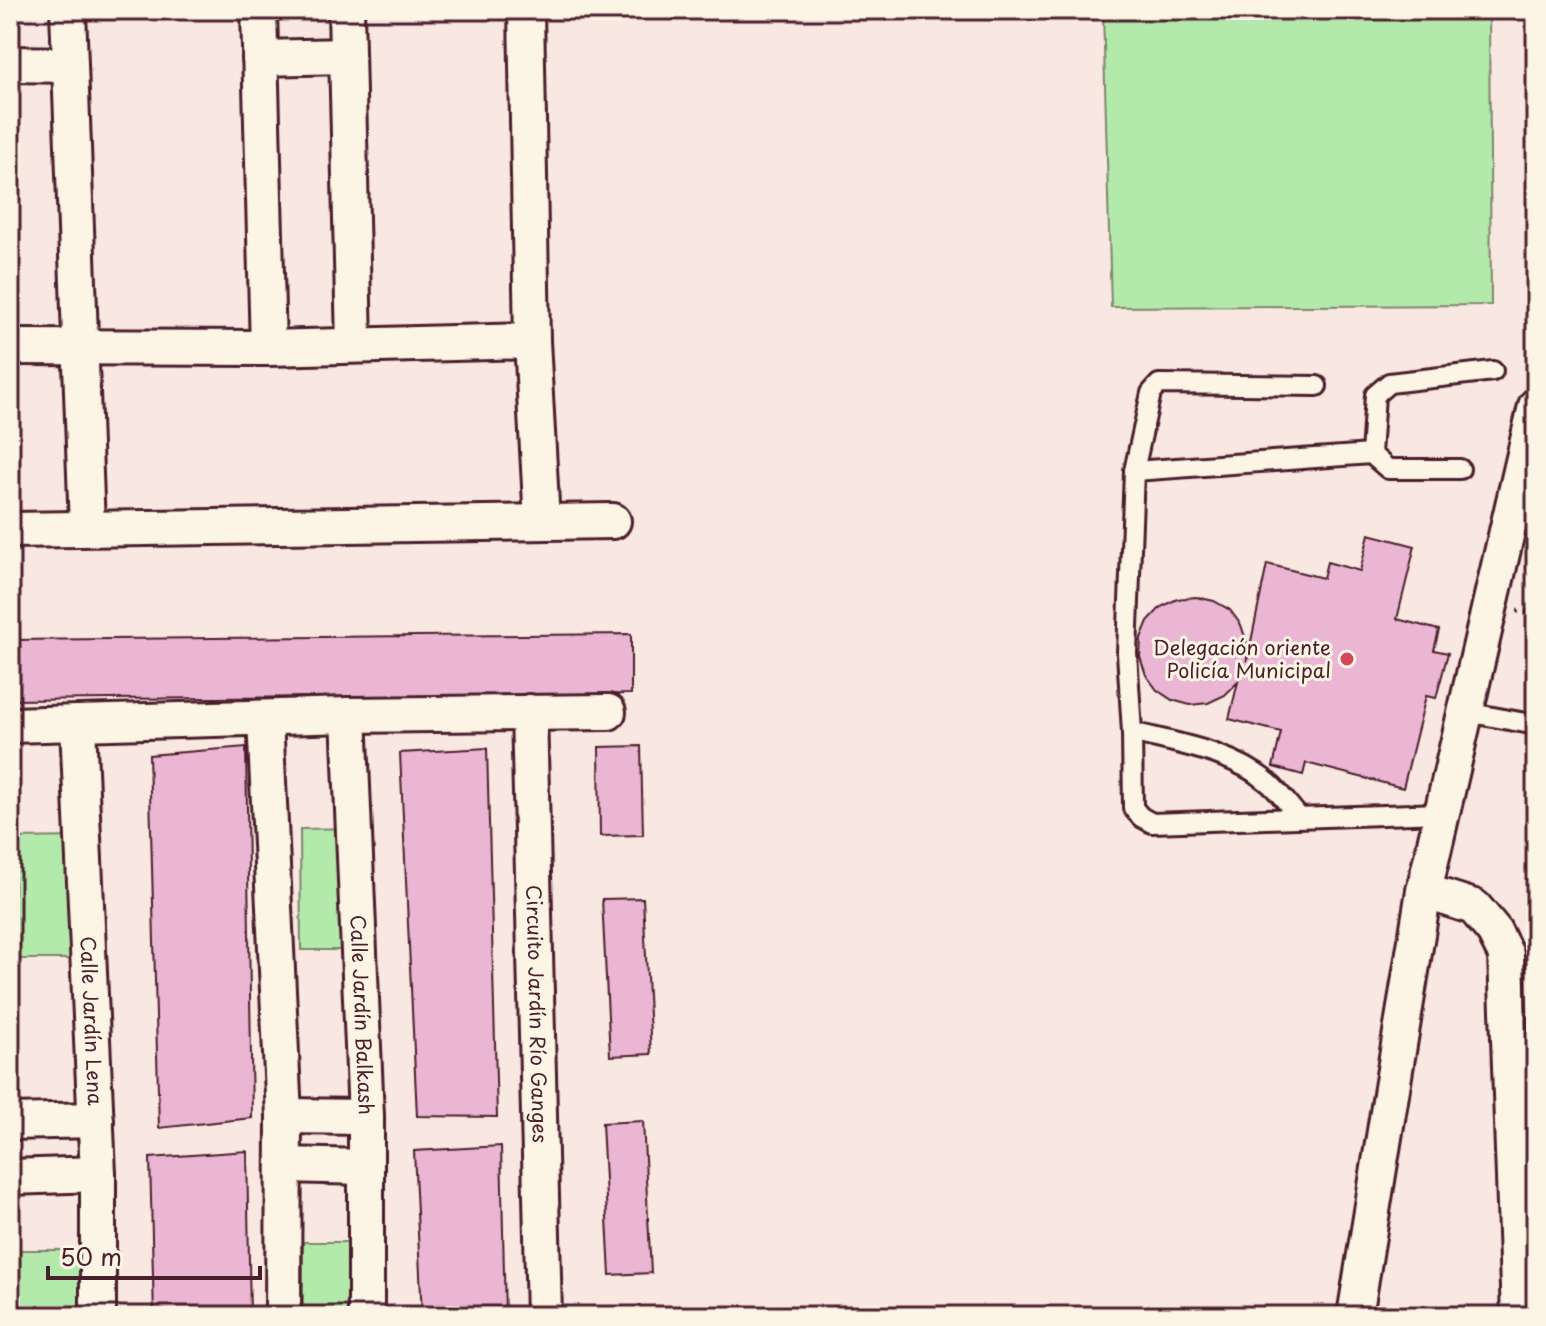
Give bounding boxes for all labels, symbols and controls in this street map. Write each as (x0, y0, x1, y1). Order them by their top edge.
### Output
place label: Delegación oriente Policía Municipal (1153, 632, 1331, 685)
marker: Delegación oriente Policía Municipal (1338, 650, 1356, 668)
street label: Circuito Jardín Río Ganges (519, 884, 556, 1143)
street label: Calle Jardín Balkash (343, 914, 382, 1115)
street label: Calle Jardín Lena (73, 935, 111, 1106)
scale bar (48, 1230, 260, 1280)
text: 50 m (60, 1238, 122, 1274)

